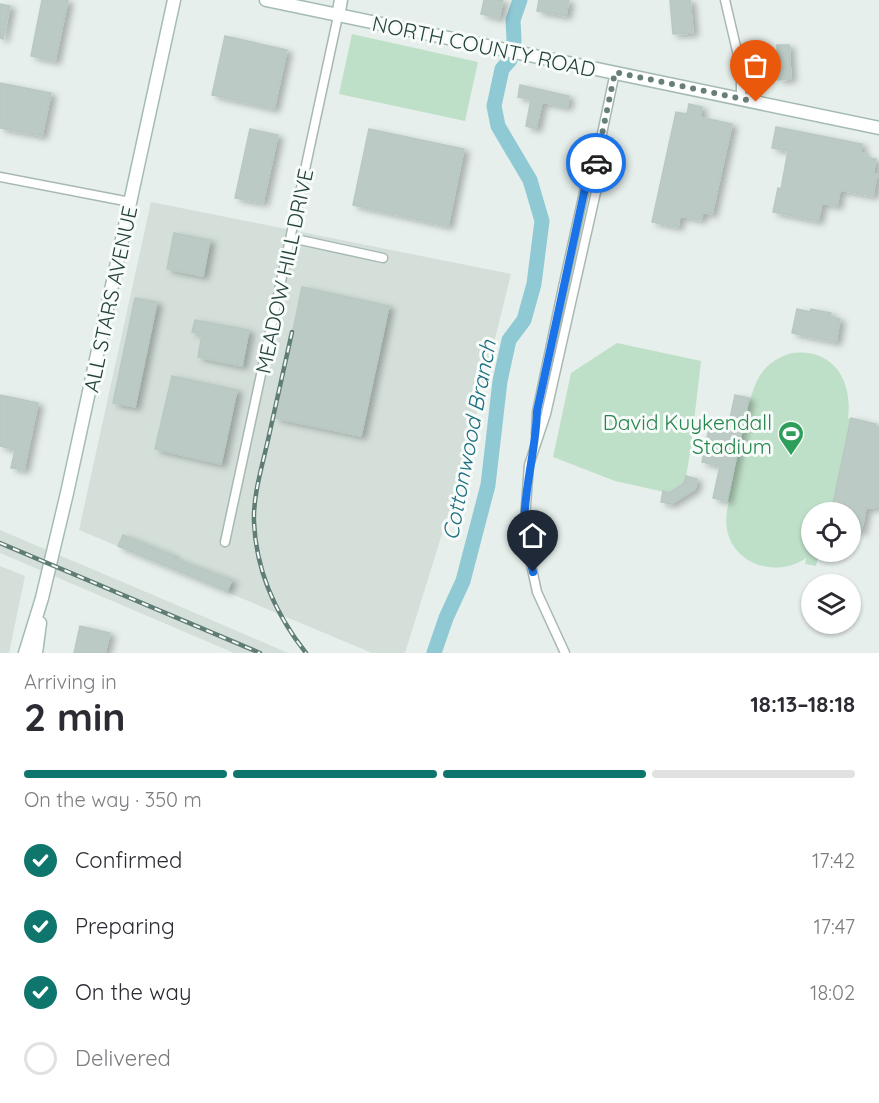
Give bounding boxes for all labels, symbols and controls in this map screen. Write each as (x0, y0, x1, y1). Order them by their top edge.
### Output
street label: NORTH COUNTY ROAD (370, 10, 598, 82)
pin (730, 40, 781, 102)
icon: bag (739, 49, 772, 82)
courier (566, 133, 626, 193)
icon: car (580, 147, 613, 180)
street label: MEADOW HILL DRIVE (250, 166, 318, 376)
street label: ALL STARS AVENUE (78, 203, 142, 395)
water label: Cottonwood Branch (436, 337, 502, 543)
place label: David Kuykendall Stadium (603, 409, 772, 459)
sports icon: David Kuykendall Stadium (776, 419, 806, 457)
map controls (801, 502, 861, 634)
button: locate (801, 502, 861, 562)
pin (507, 510, 558, 572)
icon: home (516, 519, 549, 552)
button: layers (801, 574, 861, 634)
text: Arriving in (24, 669, 117, 694)
text: 18:13–18:18 (750, 690, 855, 718)
text: 2 min (24, 692, 126, 741)
text: On the way · 350 m (24, 787, 202, 812)
icon: check (24, 844, 57, 877)
text: Confirmed (75, 846, 182, 874)
text: 17:42 (812, 848, 855, 873)
icon: check (24, 910, 57, 943)
text: Preparing (75, 912, 175, 940)
text: 17:47 (813, 914, 855, 939)
icon: check (24, 976, 57, 1009)
text: On the way (75, 978, 191, 1006)
text: 18:02 (810, 980, 855, 1005)
text: Delivered (75, 1044, 171, 1072)

